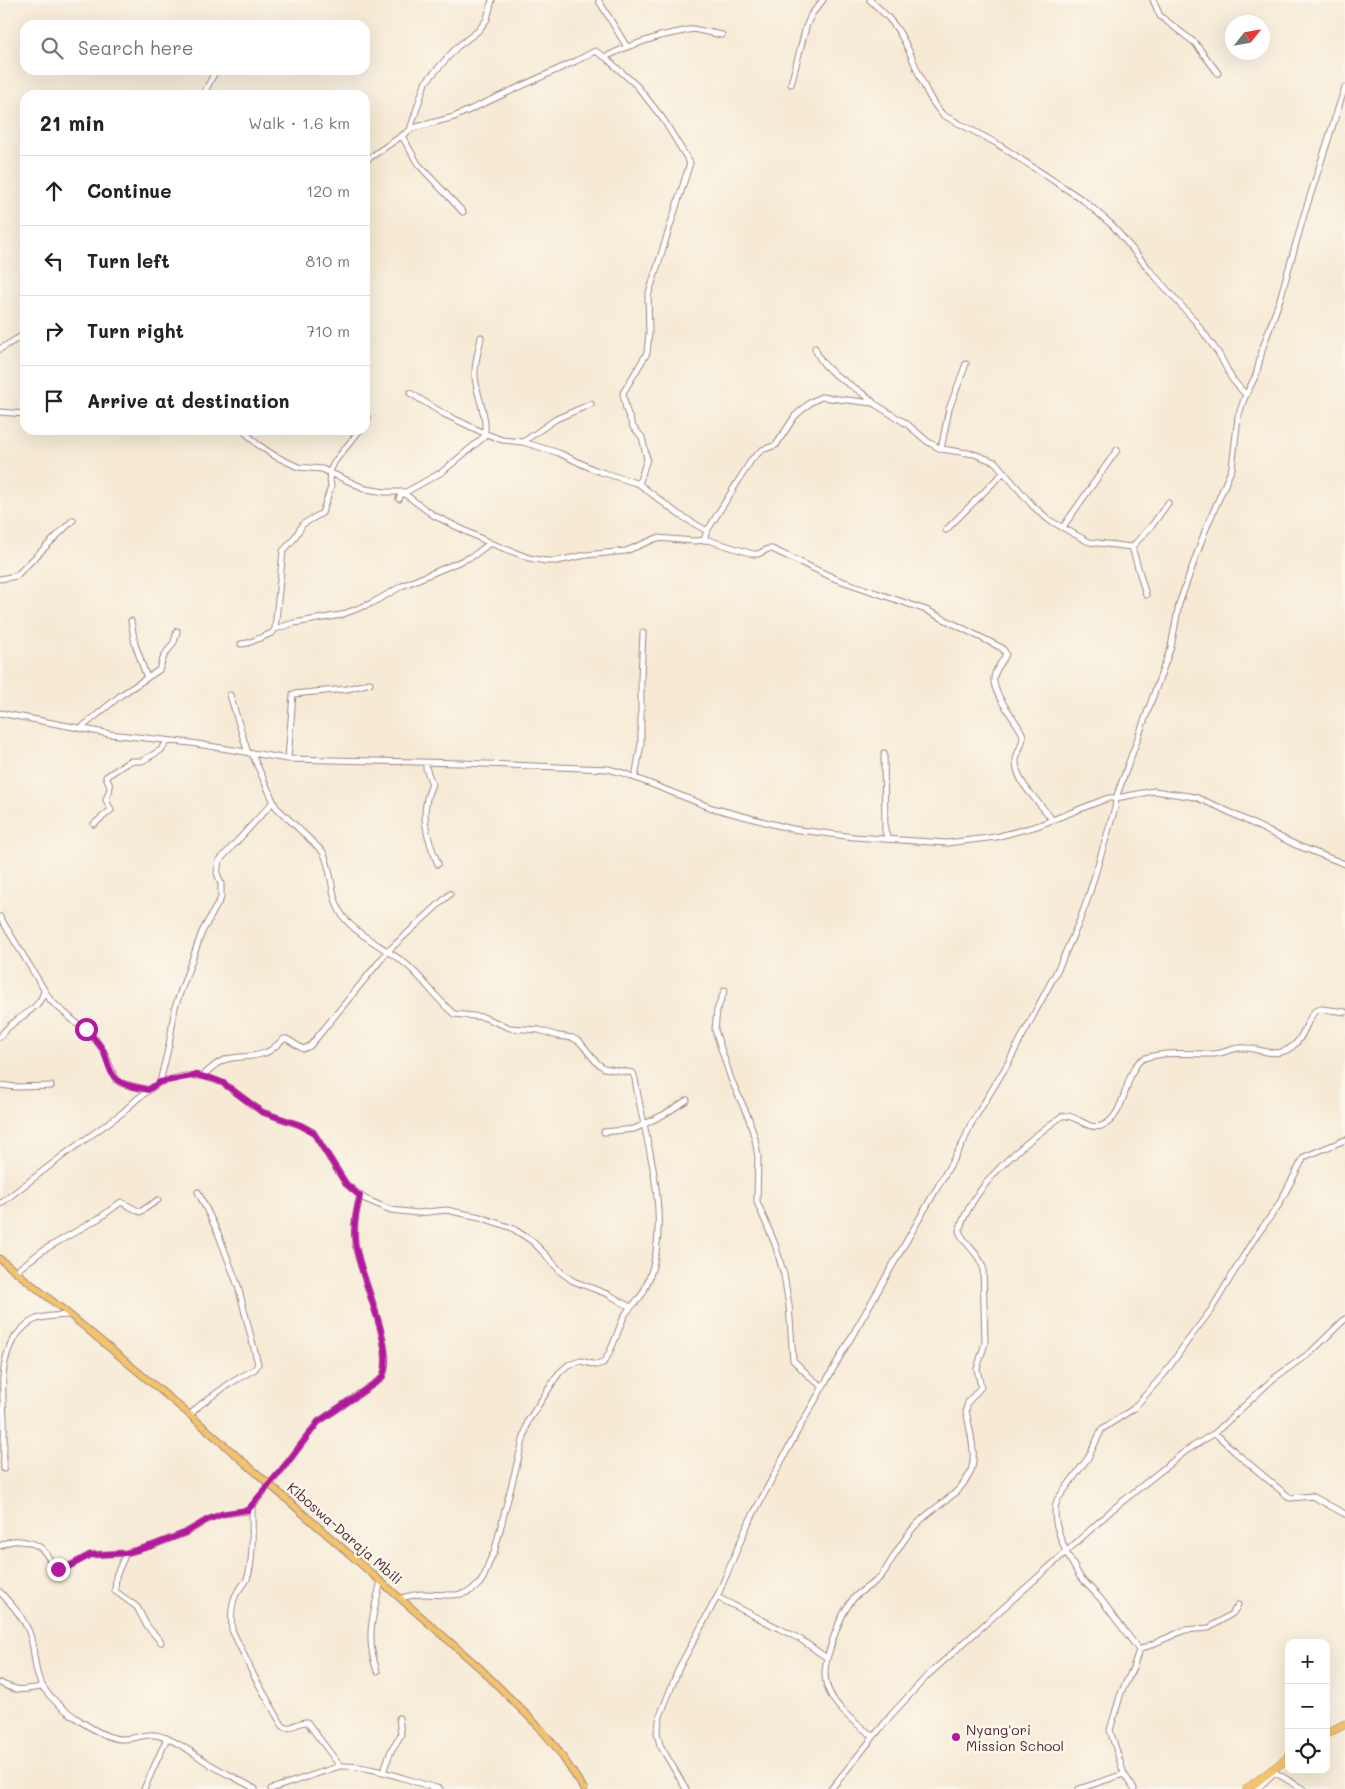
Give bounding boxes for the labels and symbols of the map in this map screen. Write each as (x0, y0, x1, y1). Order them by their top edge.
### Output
north arrow (1225, 15, 1270, 60)
route start (75, 1018, 98, 1041)
street label: Kiboswa-Daraja Mbili (283, 1478, 407, 1588)
route end (47, 1558, 70, 1581)
place label: Nyang'ori Mission School (966, 1720, 1064, 1755)
marker: Nyang'ori Mission School (950, 1731, 962, 1743)

